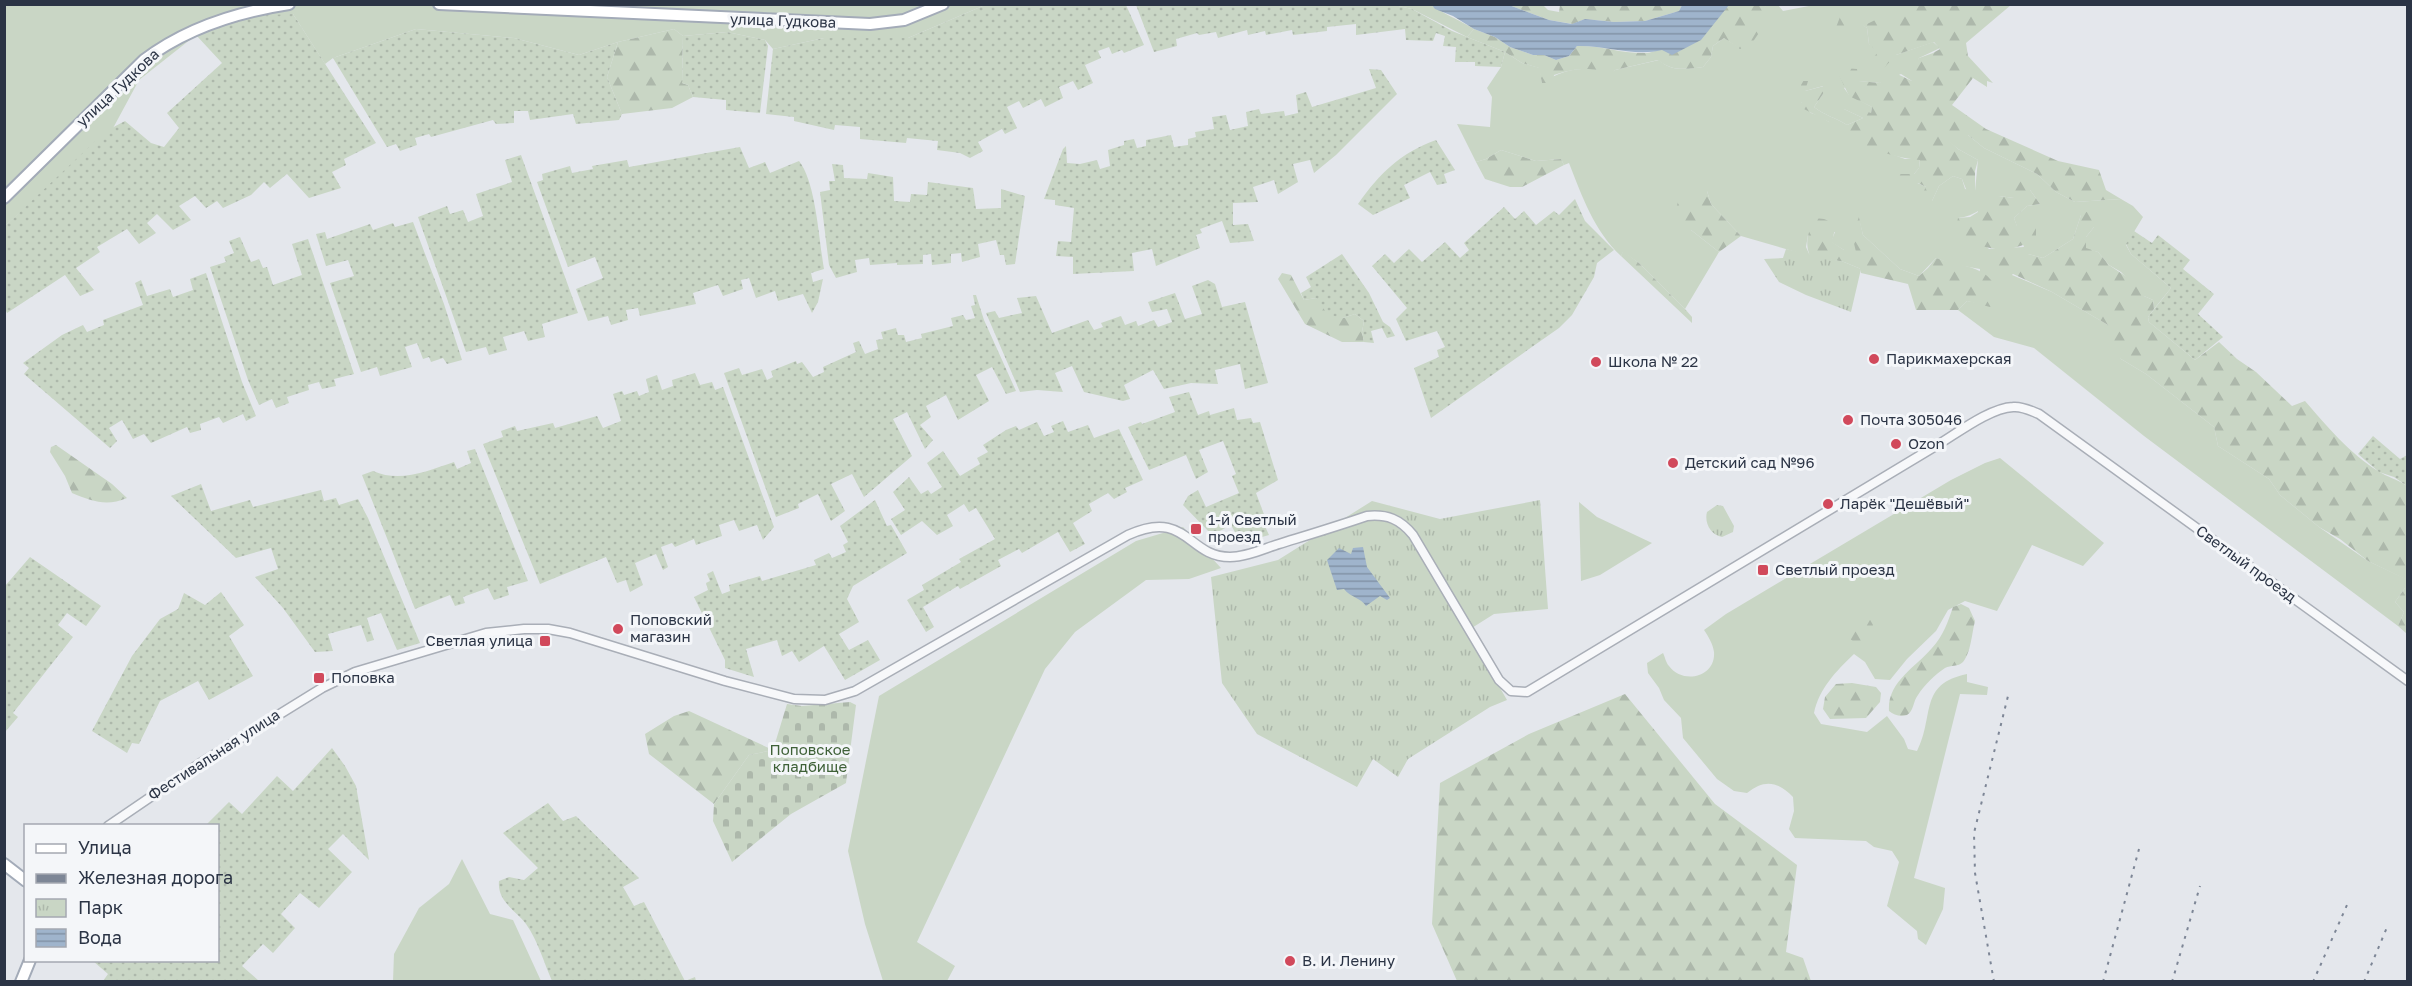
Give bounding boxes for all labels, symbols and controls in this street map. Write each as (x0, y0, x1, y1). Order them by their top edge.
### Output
street label: улица Гудкова (730, 9, 836, 31)
street label: улица Гудкова (72, 44, 162, 130)
place label: Парикмахерская (1886, 349, 2012, 367)
place label: Школа № 22 (1608, 352, 1698, 370)
marker: Парикмахерская (1867, 352, 1881, 366)
marker: Школа № 22 (1589, 355, 1603, 369)
place label: Почта 305046 (1860, 410, 1962, 428)
marker: Почта 305046 (1841, 413, 1855, 427)
place label: Ozon (1908, 434, 1945, 452)
marker: Ozon (1889, 437, 1903, 451)
place label: Детский сад №96 (1685, 453, 1814, 471)
marker: Детский сад №96 (1666, 456, 1680, 470)
place label: Ларёк "Дешёвый" (1840, 494, 1969, 512)
marker: Ларёк "Дешёвый" (1821, 497, 1835, 511)
place label: 1-й Светлый проезд (1208, 510, 1297, 545)
street label: Светлый проезд (2193, 521, 2300, 606)
marker: 1-й Светлый проезд (1189, 522, 1203, 536)
place label: Светлый проезд (1775, 560, 1894, 578)
marker: Светлый проезд (1756, 563, 1770, 577)
place label: Поповский магазин (630, 610, 712, 645)
marker: Поповский магазин (611, 622, 625, 636)
place label: Светлая улица (426, 631, 533, 649)
marker: Светлая улица (538, 634, 552, 648)
place label: Поповка (331, 668, 395, 686)
marker: Поповка (312, 671, 326, 685)
street label: Фестивальная улица (144, 705, 283, 804)
park label: Поповское кладбище (770, 740, 851, 775)
legend (24, 824, 219, 962)
text: Улица (78, 836, 132, 858)
text: Железная дорога (78, 866, 233, 888)
text: Парк (78, 896, 123, 918)
text: Вода (78, 926, 122, 948)
place label: В. И. Ленину (1302, 951, 1396, 969)
marker: В. И. Ленину (1283, 954, 1297, 968)

